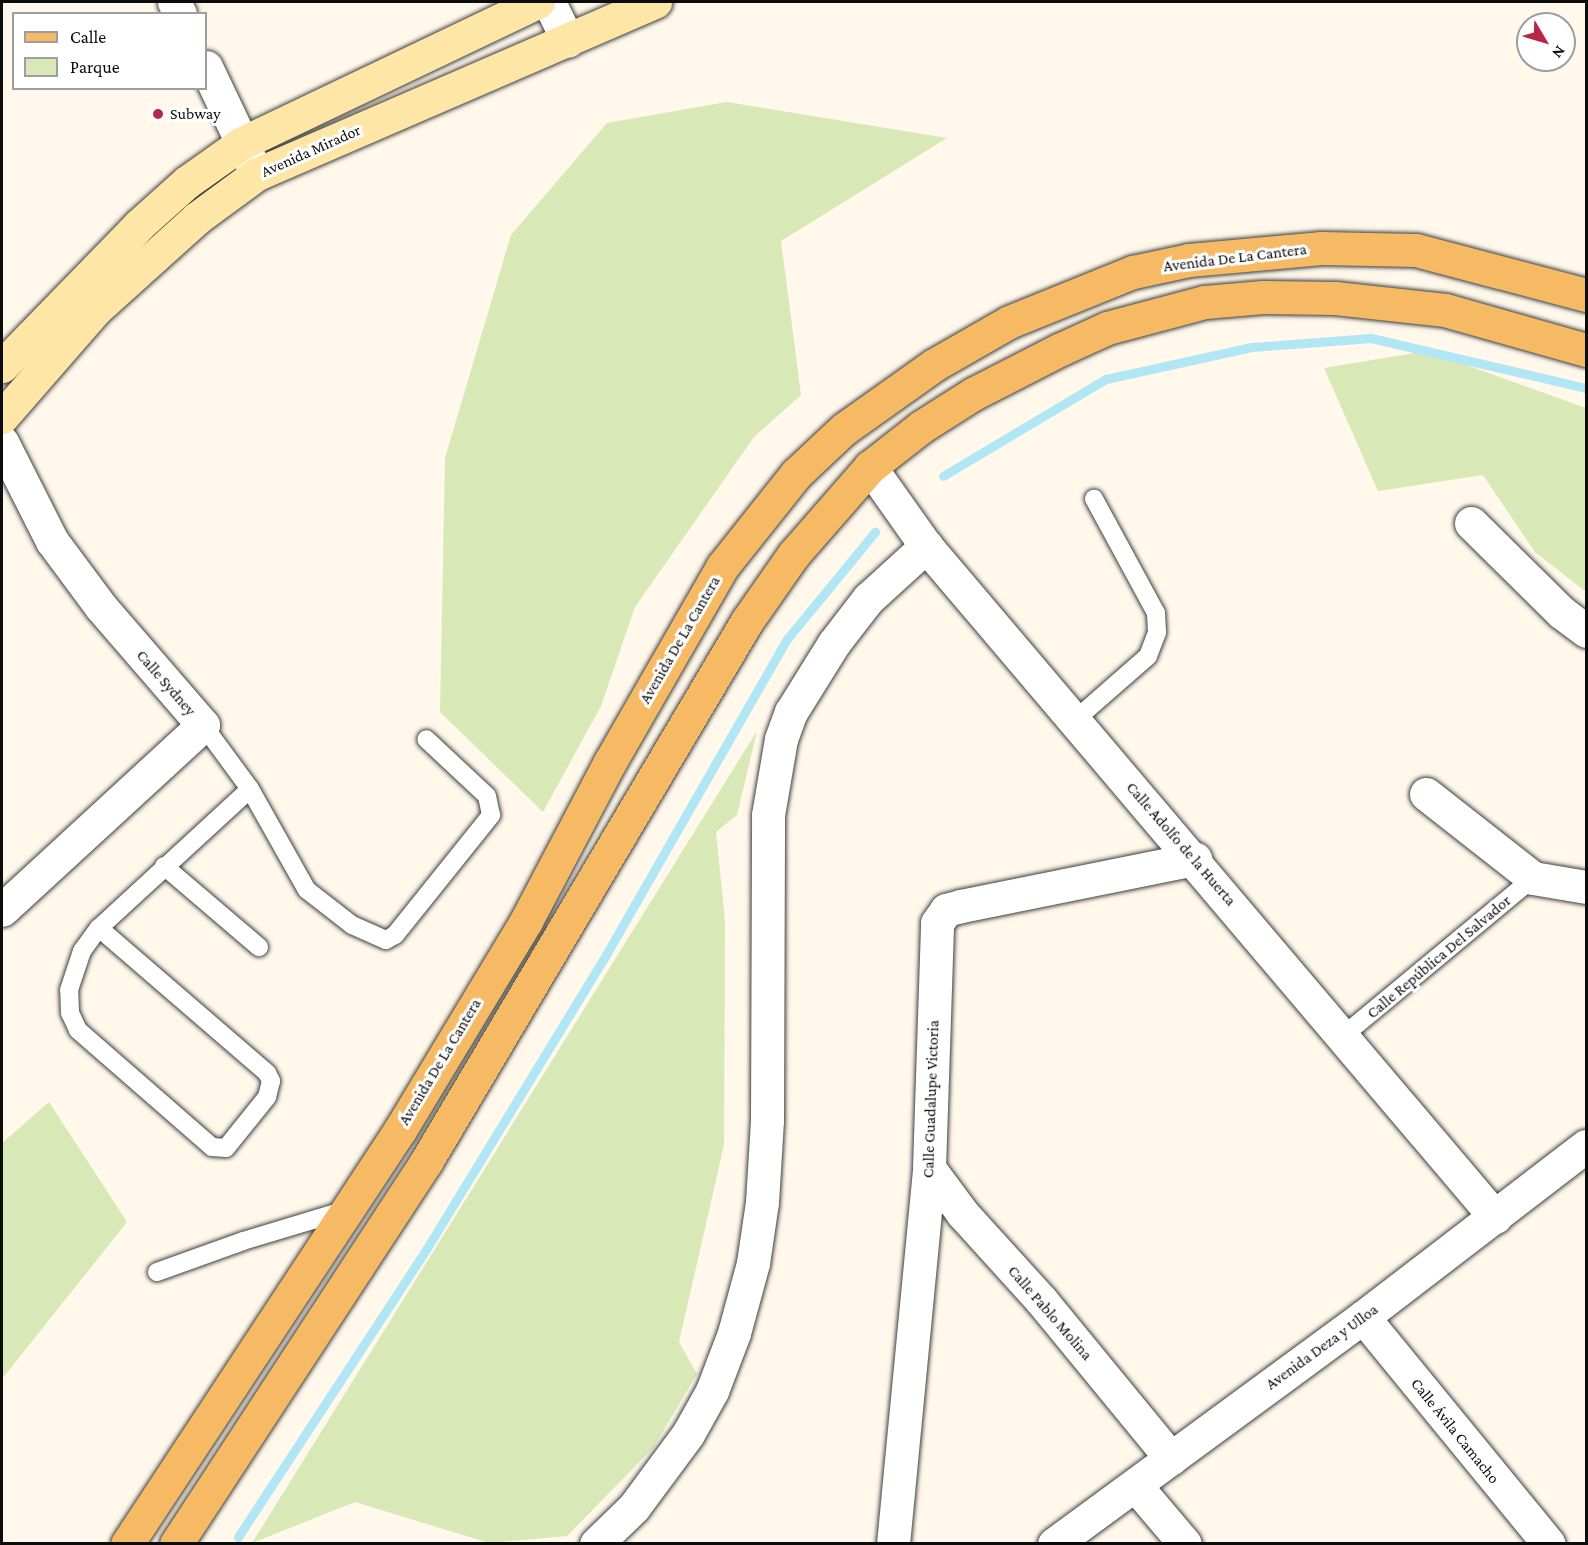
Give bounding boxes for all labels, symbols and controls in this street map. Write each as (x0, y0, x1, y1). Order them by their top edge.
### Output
legend (12, 12, 207, 90)
north arrow (1516, 12, 1576, 72)
text: Calle (70, 27, 106, 47)
text: N (1549, 43, 1569, 62)
text: Parque (70, 57, 120, 77)
place label: Subway (170, 104, 221, 124)
marker: Subway (151, 107, 165, 121)
street label: Avenida Mirador (258, 120, 364, 182)
street label: Avenida De La Cantera (1162, 240, 1308, 276)
street label: Avenida De La Cantera (636, 573, 724, 707)
street label: Calle Sydney (132, 646, 200, 720)
street label: Calle Adolfo de la Huerta (1122, 778, 1240, 910)
street label: Calle República Del Salvador (1363, 891, 1515, 1023)
street label: Avenida De La Cantera (395, 995, 485, 1129)
street label: Calle Guadalupe Victoria (919, 1020, 943, 1178)
street label: Calle Pablo Molina (1004, 1262, 1096, 1364)
street label: Avenida Deza y Ulloa (1262, 1300, 1382, 1394)
street label: Calle Ávila Camacho (1407, 1374, 1503, 1488)

